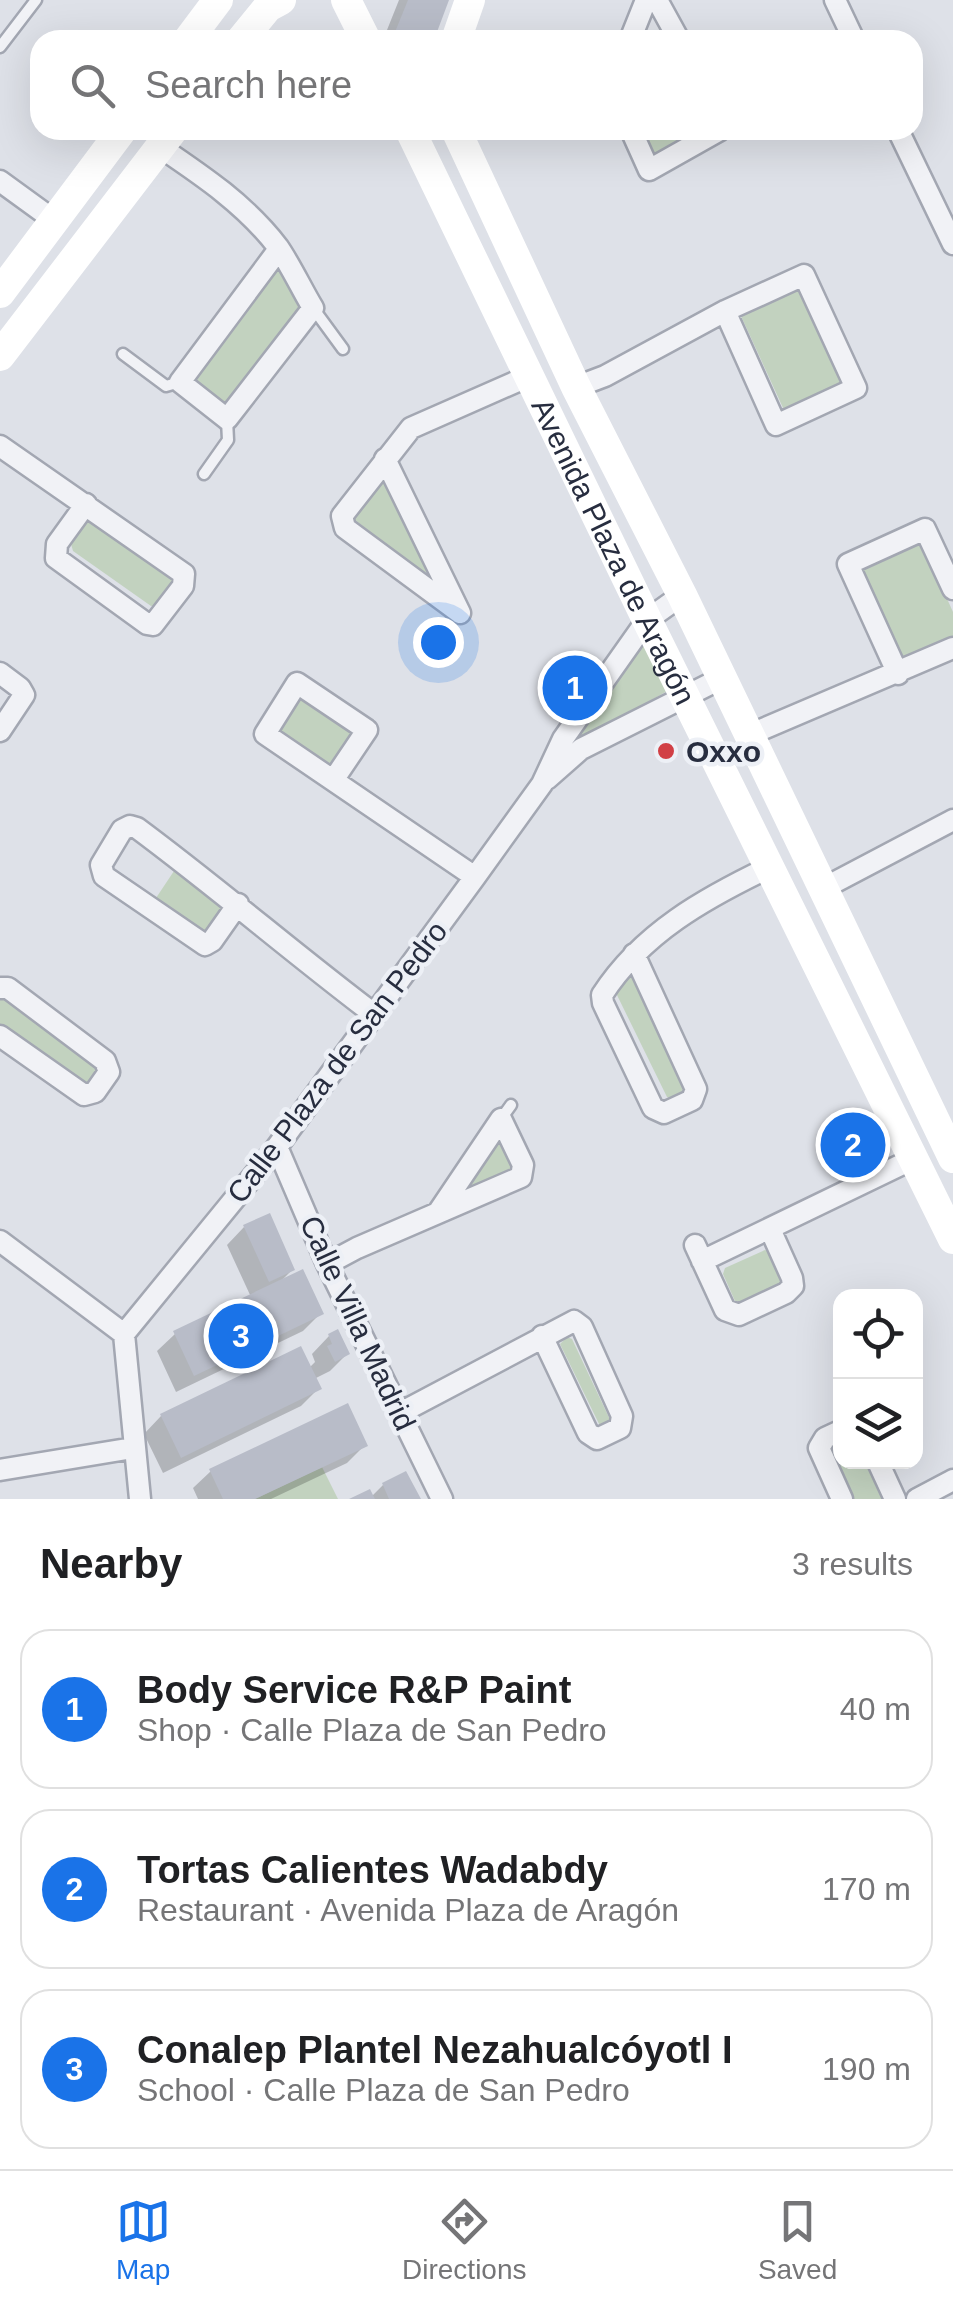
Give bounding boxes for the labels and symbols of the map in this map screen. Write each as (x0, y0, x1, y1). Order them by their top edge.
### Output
street label: Avenida Plaza de Aragón (526, 393, 703, 710)
your location (413, 617, 464, 668)
pin: 1 (542, 650, 608, 726)
place label: Oxxo (686, 735, 761, 768)
marker: Oxxo (655, 740, 677, 762)
street label: Calle Plaza de San Pedro (220, 915, 454, 1209)
pin: 2 (820, 1108, 886, 1182)
street label: Calle Villa Madrid (294, 1210, 422, 1436)
pin: 3 (208, 1298, 274, 1374)

